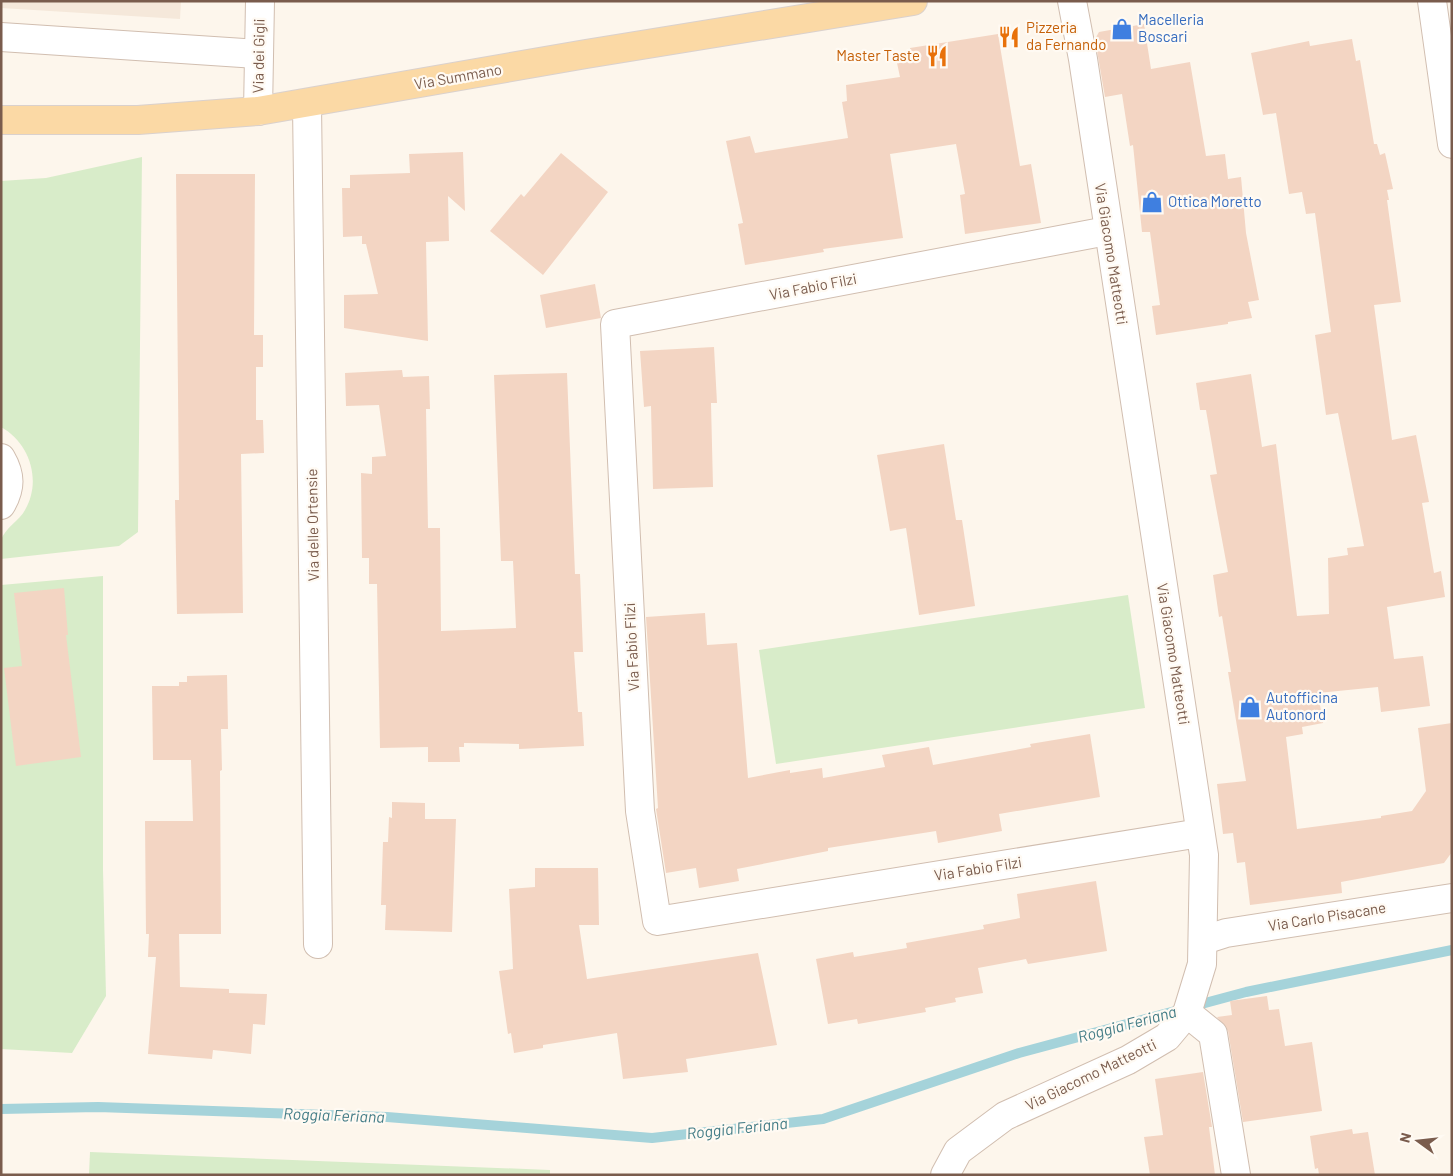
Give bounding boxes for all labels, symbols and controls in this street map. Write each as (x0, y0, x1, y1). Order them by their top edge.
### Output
place label: Macelleria Boscari (1138, 10, 1204, 45)
shop icon: Macelleria Boscari (1109, 16, 1135, 42)
place label: Pizzeria da Fernando (1026, 18, 1106, 53)
street label: Via dei Gigli (248, 19, 268, 93)
restaurant icon: Pizzeria da Fernando (996, 24, 1022, 50)
restaurant icon: Master Taste (924, 43, 950, 69)
place label: Master Taste (836, 46, 920, 64)
street label: Via Summano (413, 59, 503, 93)
street label: Via Giacomo Matteotti (1092, 182, 1132, 326)
shop icon: Ottica Moretto (1139, 189, 1165, 215)
place label: Ottica Moretto (1168, 192, 1262, 210)
street label: Via Fabio Filzi (768, 269, 858, 303)
street label: Via delle Ortensie (302, 468, 322, 582)
street label: Via Giacomo Matteotti (1154, 582, 1194, 726)
street label: Via Fabio Filzi (620, 602, 642, 692)
place label: Autofficina Autonord (1266, 688, 1338, 723)
shop icon: Autofficina Autonord (1237, 694, 1263, 720)
street label: Via Fabio Filzi (933, 852, 1023, 884)
street label: Via Carlo Pisacane (1267, 898, 1387, 934)
water label: Roggia Feriana (1075, 1001, 1178, 1046)
street label: Via Giacomo Matteotti (1022, 1035, 1159, 1114)
water label: Roggia Feriana (283, 1103, 385, 1126)
water label: Roggia Feriana (686, 1113, 788, 1142)
north arrow (1393, 1116, 1443, 1166)
text: N (1396, 1131, 1414, 1144)

